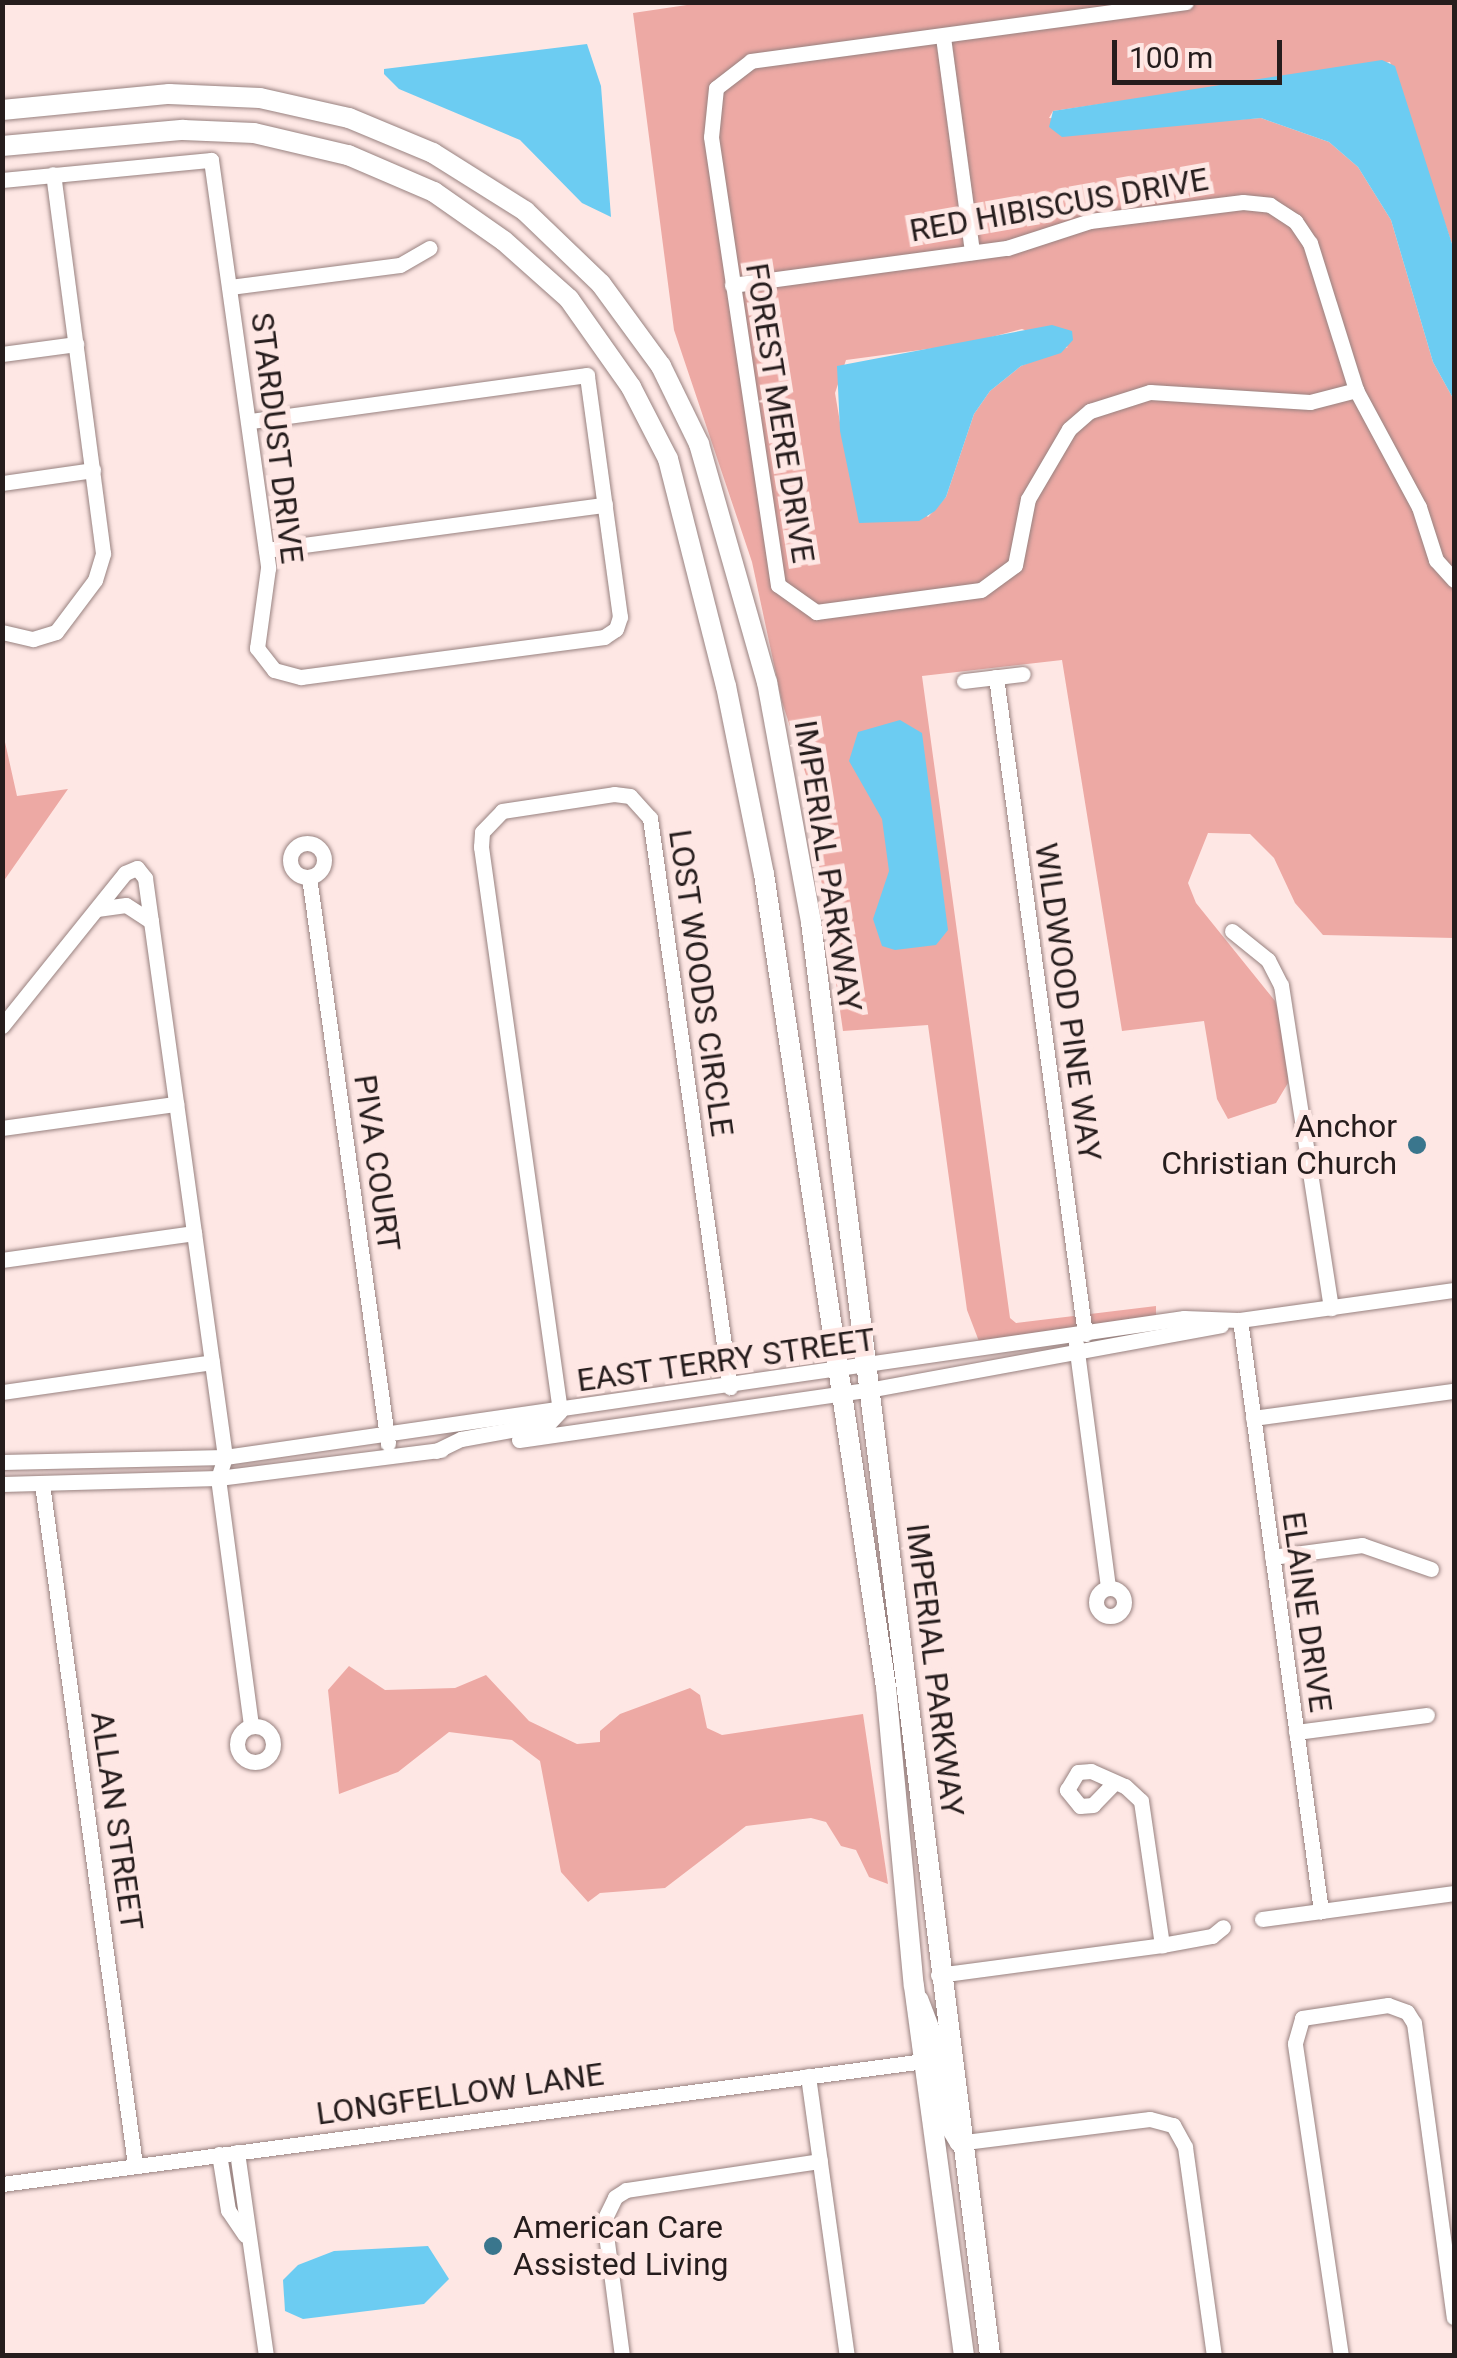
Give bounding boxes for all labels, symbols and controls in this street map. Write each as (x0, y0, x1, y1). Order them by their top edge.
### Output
scale bar (1117, 20, 1287, 82)
text: 100 m (1129, 40, 1213, 75)
street label: RED HIBISCUS DRIVE (907, 160, 1211, 250)
street label: FOREST MERE DRIVE (737, 260, 823, 566)
street label: STARDUST DRIVE (243, 310, 311, 566)
street label: IMPERIAL PARKWAY (786, 717, 870, 1015)
street label: LOST WOODS CIRCLE (660, 827, 742, 1139)
street label: WILDWOOD PINE WAY (1027, 840, 1109, 1164)
street label: PIVA COURT (346, 1072, 408, 1254)
place label: Anchor Christian Church (1161, 1108, 1397, 1183)
marker: Anchor Christian Church (1406, 1134, 1428, 1156)
street label: EAST TERRY STREET (574, 1320, 878, 1400)
street label: ELAINE DRIVE (1274, 1509, 1340, 1715)
street label: IMPERIAL PARKWAY (898, 1521, 972, 1819)
street label: ALLAN STREET (83, 1709, 151, 1933)
street label: LONGFELLOW LANE (314, 2055, 606, 2133)
place label: American Care Assisted Living (513, 2209, 729, 2284)
marker: American Care Assisted Living (482, 2235, 504, 2257)

